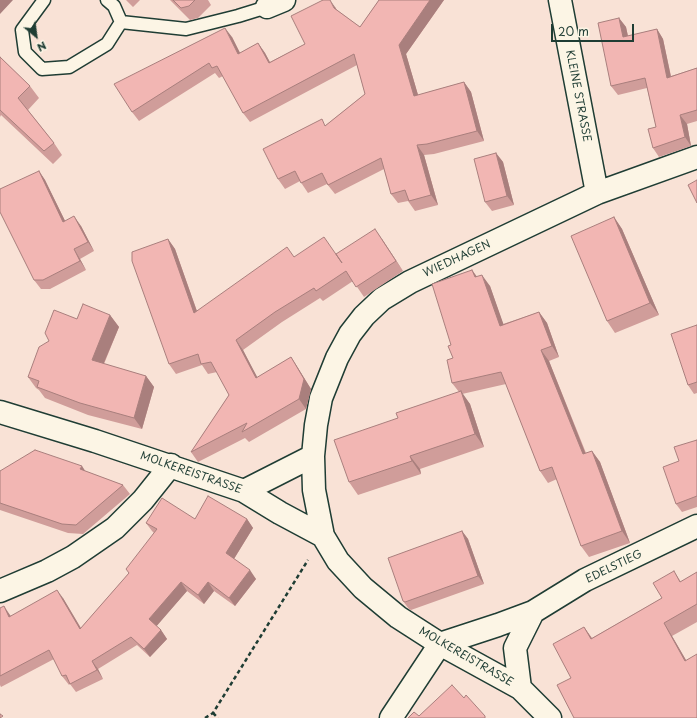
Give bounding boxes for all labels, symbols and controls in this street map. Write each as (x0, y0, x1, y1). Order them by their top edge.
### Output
north arrow (16, 16, 56, 56)
scale bar (553, 16, 636, 42)
text: 20 m (558, 22, 589, 40)
text: N (34, 37, 50, 56)
street label: KLEINE STRASSE (563, 49, 593, 143)
street label: WIEDHAGEN (421, 238, 493, 280)
street label: MOLKEREISTRASSE (138, 449, 244, 497)
street label: EDELSTIEG (584, 548, 644, 586)
street label: MOLKEREISTRASSE (416, 625, 516, 689)

